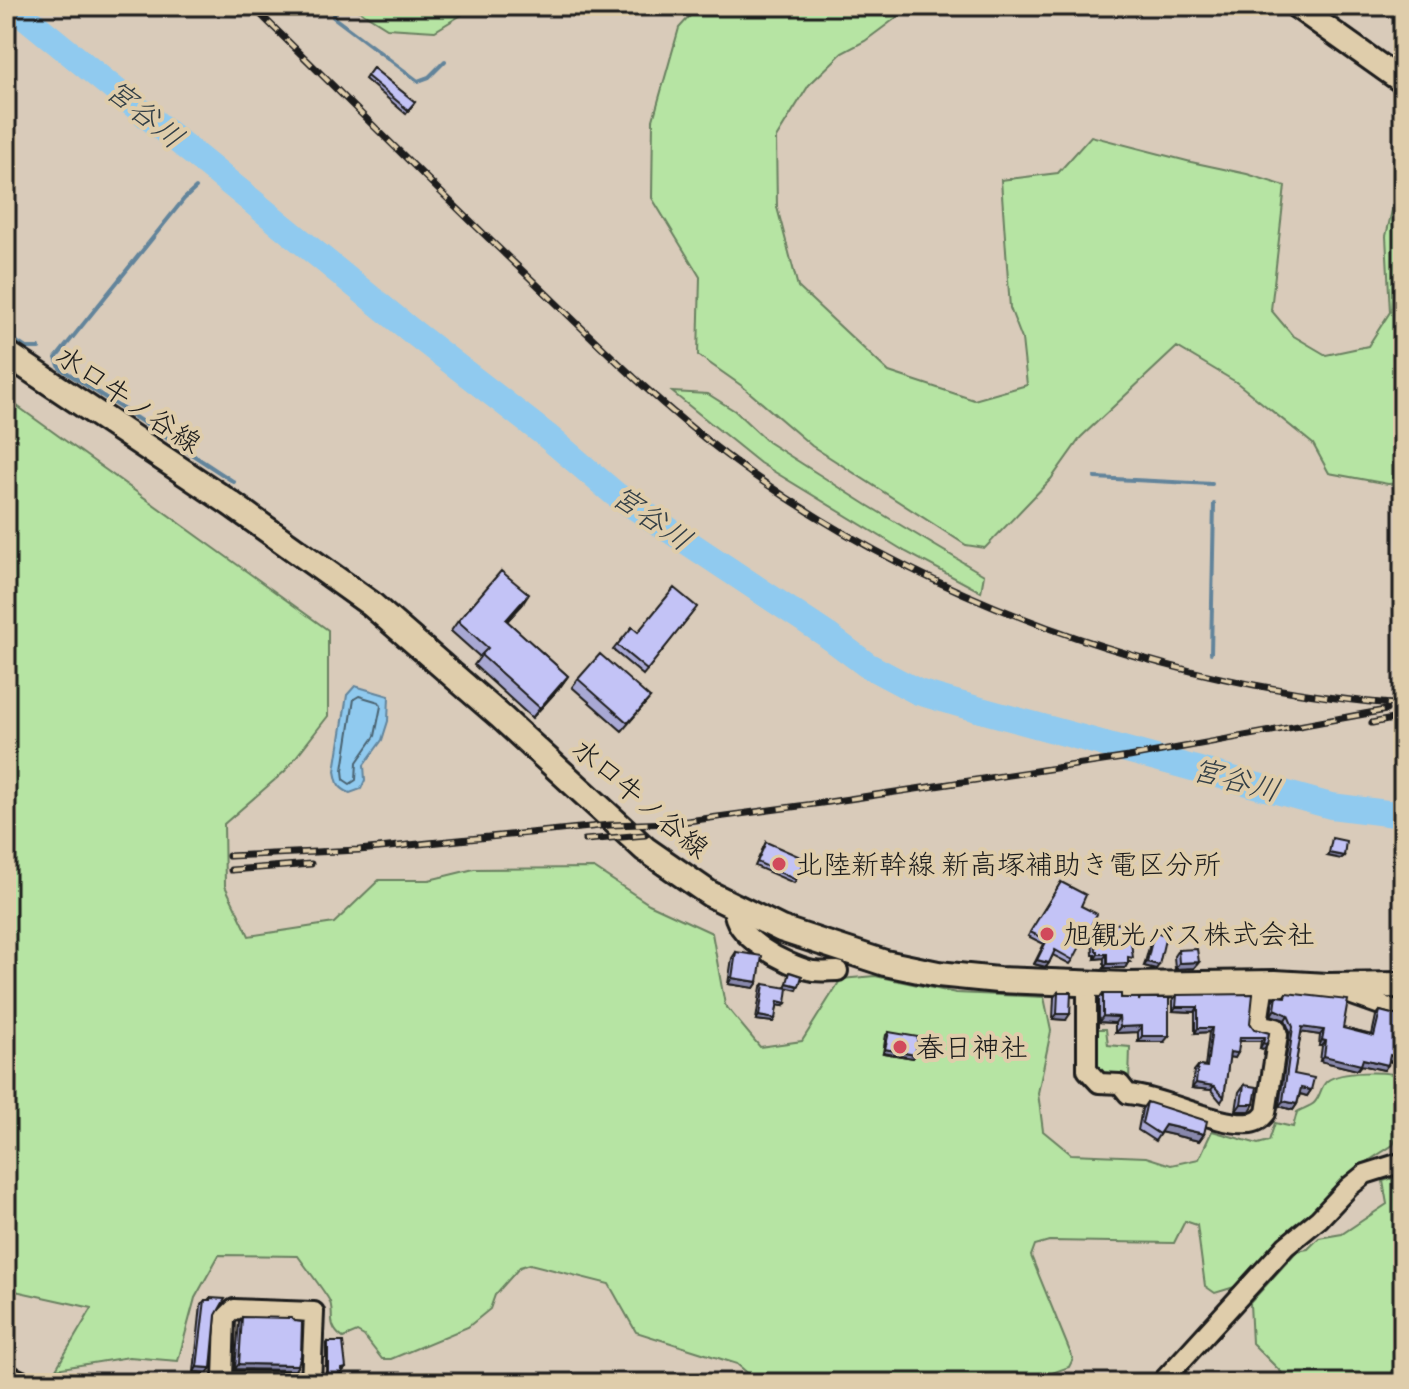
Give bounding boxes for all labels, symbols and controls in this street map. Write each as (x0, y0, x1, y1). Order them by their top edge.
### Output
water label: 宮谷川 (99, 71, 192, 156)
street label: 水口牛ノ谷線 (50, 338, 208, 460)
water label: 宮谷川 (605, 477, 700, 559)
street label: 水口牛ノ谷線 (566, 731, 716, 865)
water label: 宮谷川 (1188, 750, 1284, 809)
place label: 北陸新幹線 新高塚補助き電区分所 (795, 847, 1221, 881)
marker: 北陸新幹線 新高塚補助き電区分所 (770, 855, 788, 873)
place label: 旭観光バス株式会社 (1063, 917, 1315, 951)
marker: 旭観光バス株式会社 (1038, 925, 1056, 943)
place label: 春日神社 (916, 1030, 1028, 1064)
marker: 春日神社 (891, 1038, 909, 1056)

